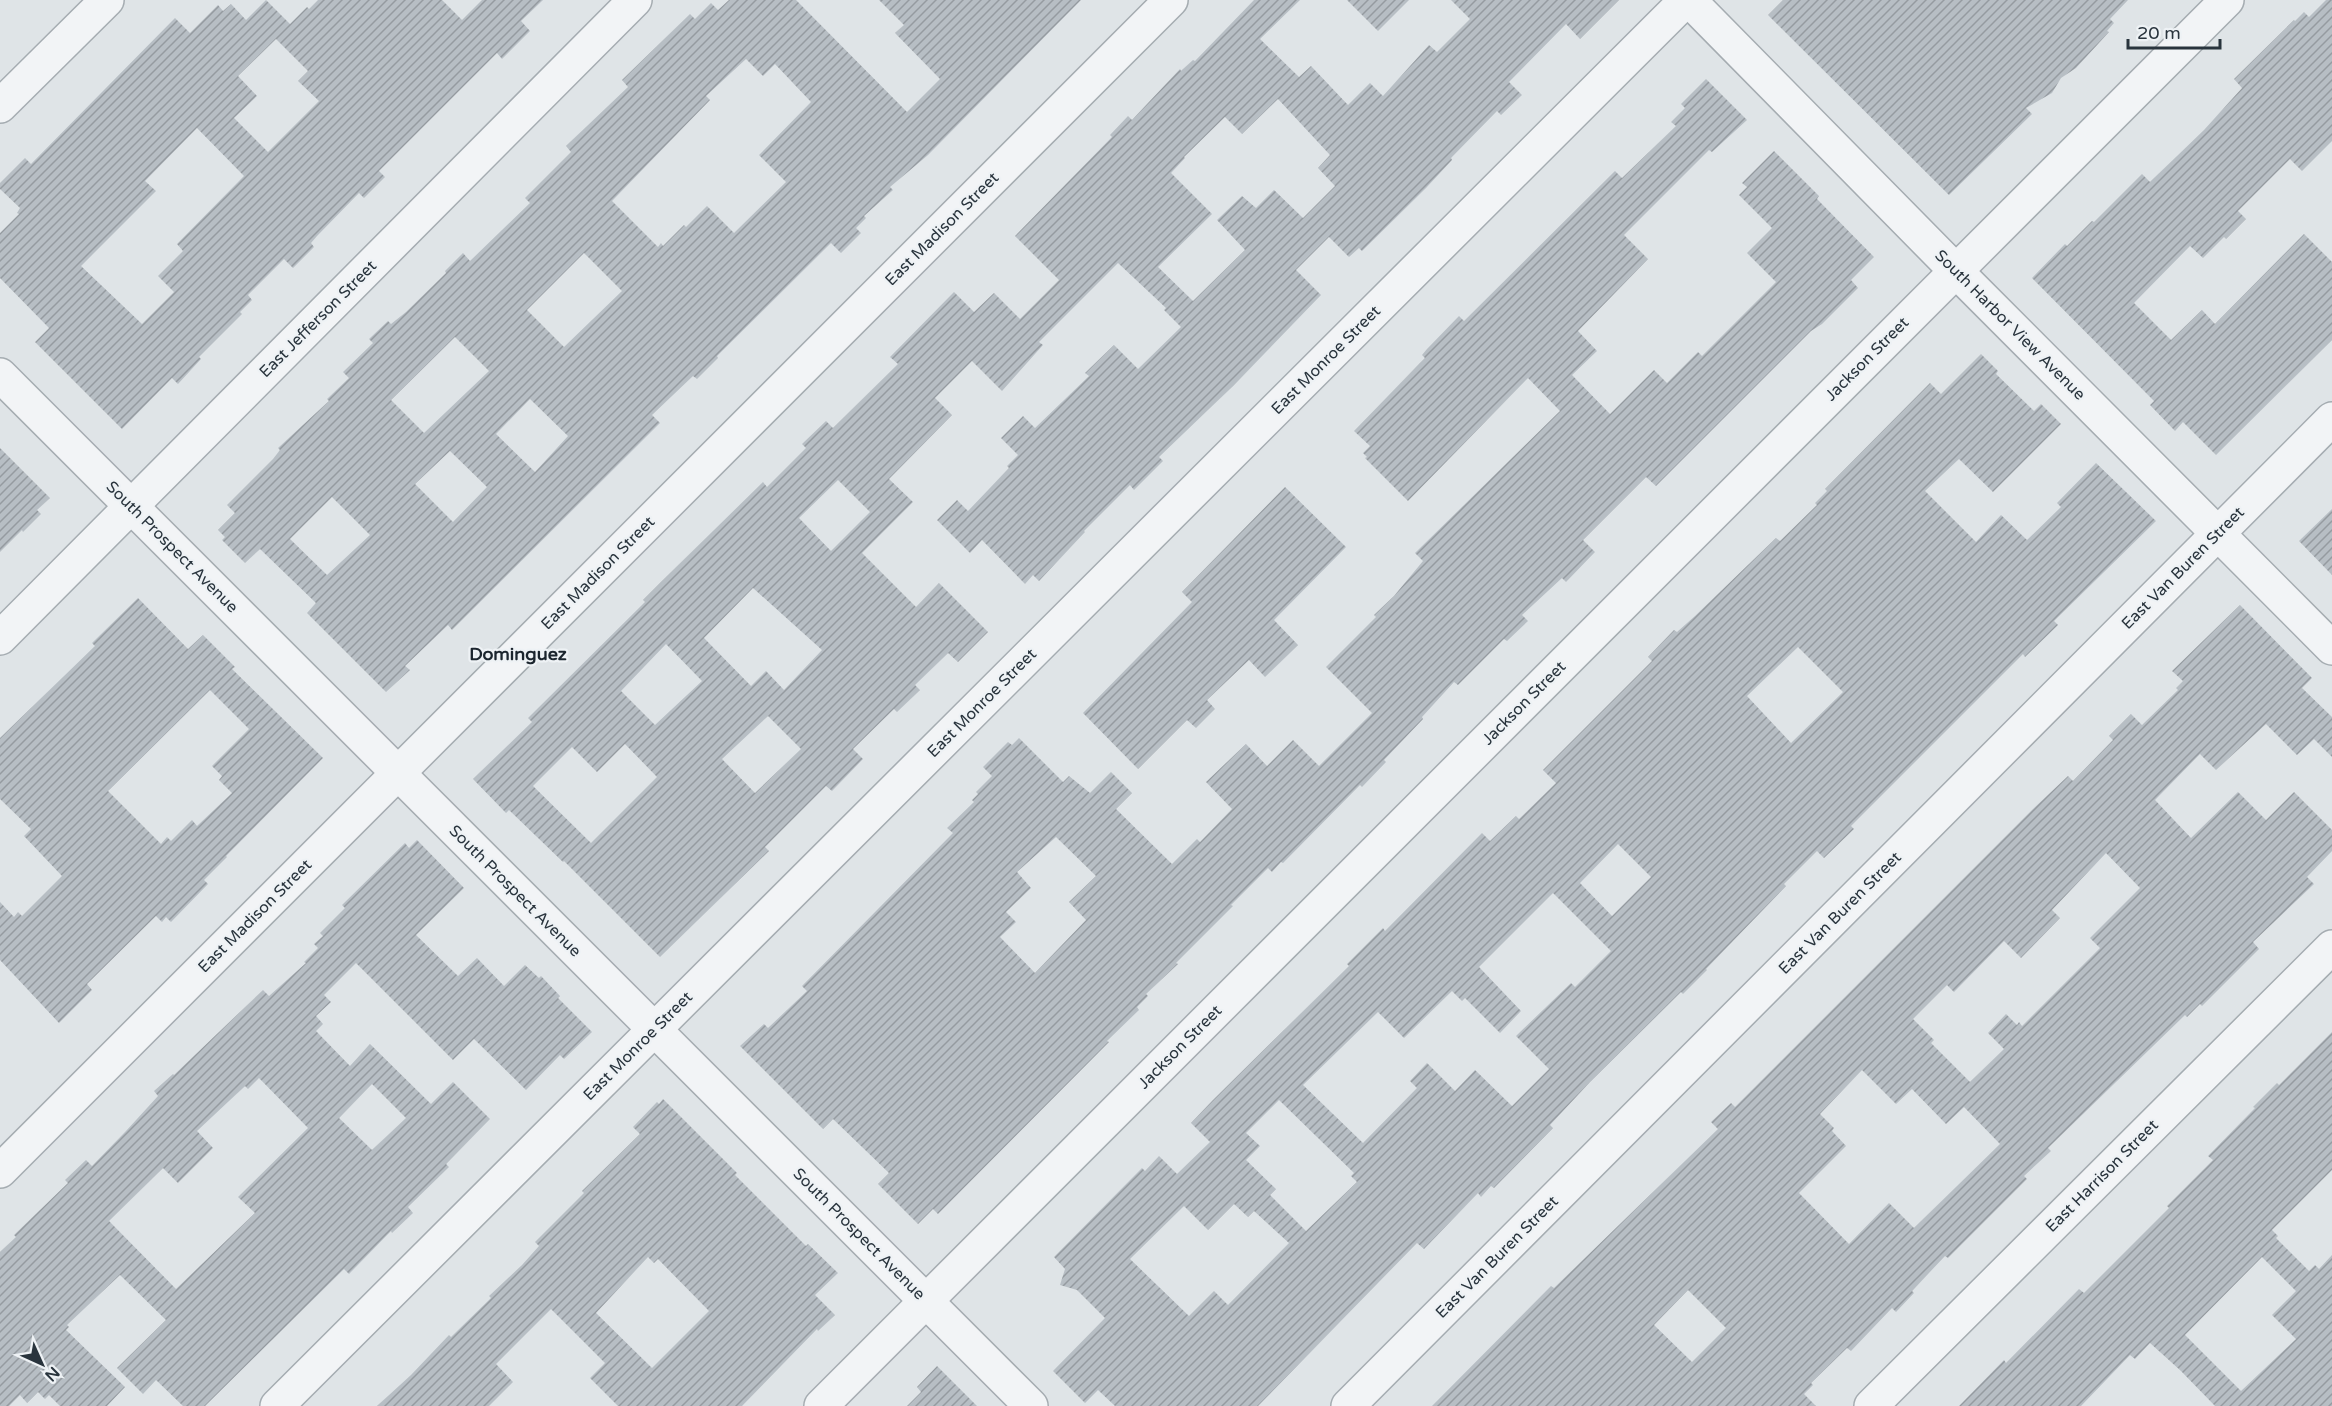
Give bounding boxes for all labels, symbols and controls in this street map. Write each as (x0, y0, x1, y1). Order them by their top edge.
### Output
scale bar (2128, 12, 2220, 50)
text: 20 m (2137, 22, 2181, 44)
street label: East Madison Street (881, 168, 1003, 290)
street label: South Harbor View Avenue (1931, 246, 2089, 404)
street label: East Jefferson Street (255, 256, 381, 382)
street label: East Monroe Street (1267, 301, 1385, 419)
street label: Jackson Street (1821, 313, 1913, 405)
street label: South Prospect Avenue (102, 477, 242, 617)
street label: East Van Buren Street (2117, 502, 2249, 634)
street label: East Madison Street (537, 512, 659, 634)
district label: Dominguez (469, 643, 567, 665)
street label: East Monroe Street (923, 644, 1041, 762)
street label: Jackson Street (1478, 657, 1570, 749)
street label: South Prospect Avenue (445, 821, 585, 961)
street label: East Van Buren Street (1774, 847, 1906, 979)
street label: East Madison Street (194, 855, 316, 977)
street label: East Monroe Street (579, 987, 697, 1105)
street label: Jackson Street (1134, 1001, 1226, 1093)
street label: East Harrison Street (2041, 1115, 2163, 1237)
street label: South Prospect Avenue (789, 1164, 929, 1304)
street label: East Van Buren Street (1431, 1191, 1563, 1323)
north arrow (12, 1334, 72, 1394)
text: N (40, 1362, 64, 1386)

